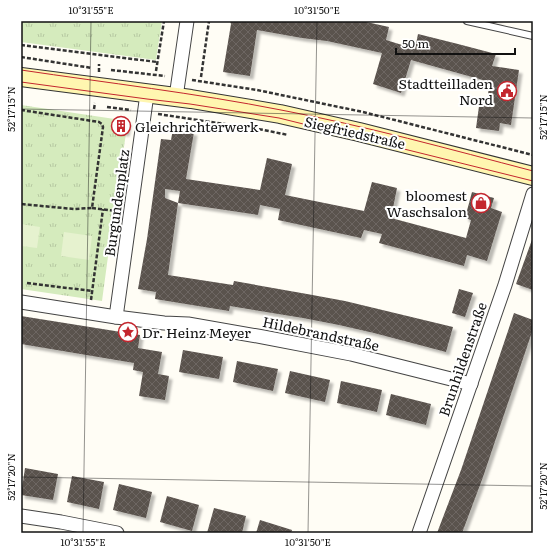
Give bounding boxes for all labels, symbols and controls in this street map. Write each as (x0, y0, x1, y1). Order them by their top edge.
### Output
text: 10°31'55"E (68, 2, 114, 17)
text: 10°31'50"E (294, 2, 340, 17)
scale bar (396, 30, 515, 56)
text: 50 m (402, 34, 429, 52)
place label: Stadtteilladen Nord (399, 73, 493, 109)
public building icon: Stadtteilladen Nord (496, 80, 518, 102)
text: 52°17'15"N (3, 86, 18, 132)
text: 52°17'15"N (535, 94, 550, 140)
street label: Siegfriedstraße (303, 111, 407, 153)
building icon: Gleichrichterwerk (110, 115, 132, 137)
place label: Gleichrichterwerk (135, 116, 259, 136)
street label: Burgundenplatz (99, 148, 133, 258)
place label: bloomest Waschsalon (386, 185, 467, 221)
shop icon: bloomest Waschsalon (470, 192, 492, 214)
street label: Brunhildenstraße (433, 299, 491, 419)
street label: Hildebrandstraße (261, 311, 381, 355)
place icon: Dr. Heinz Meyer (117, 321, 139, 343)
place label: Dr. Heinz Meyer (142, 322, 251, 342)
text: 52°17'20"N (3, 453, 18, 501)
text: 52°17'20"N (535, 462, 550, 510)
text: 10°31'55"E (60, 534, 106, 549)
text: 10°31'50"E (285, 534, 331, 549)

